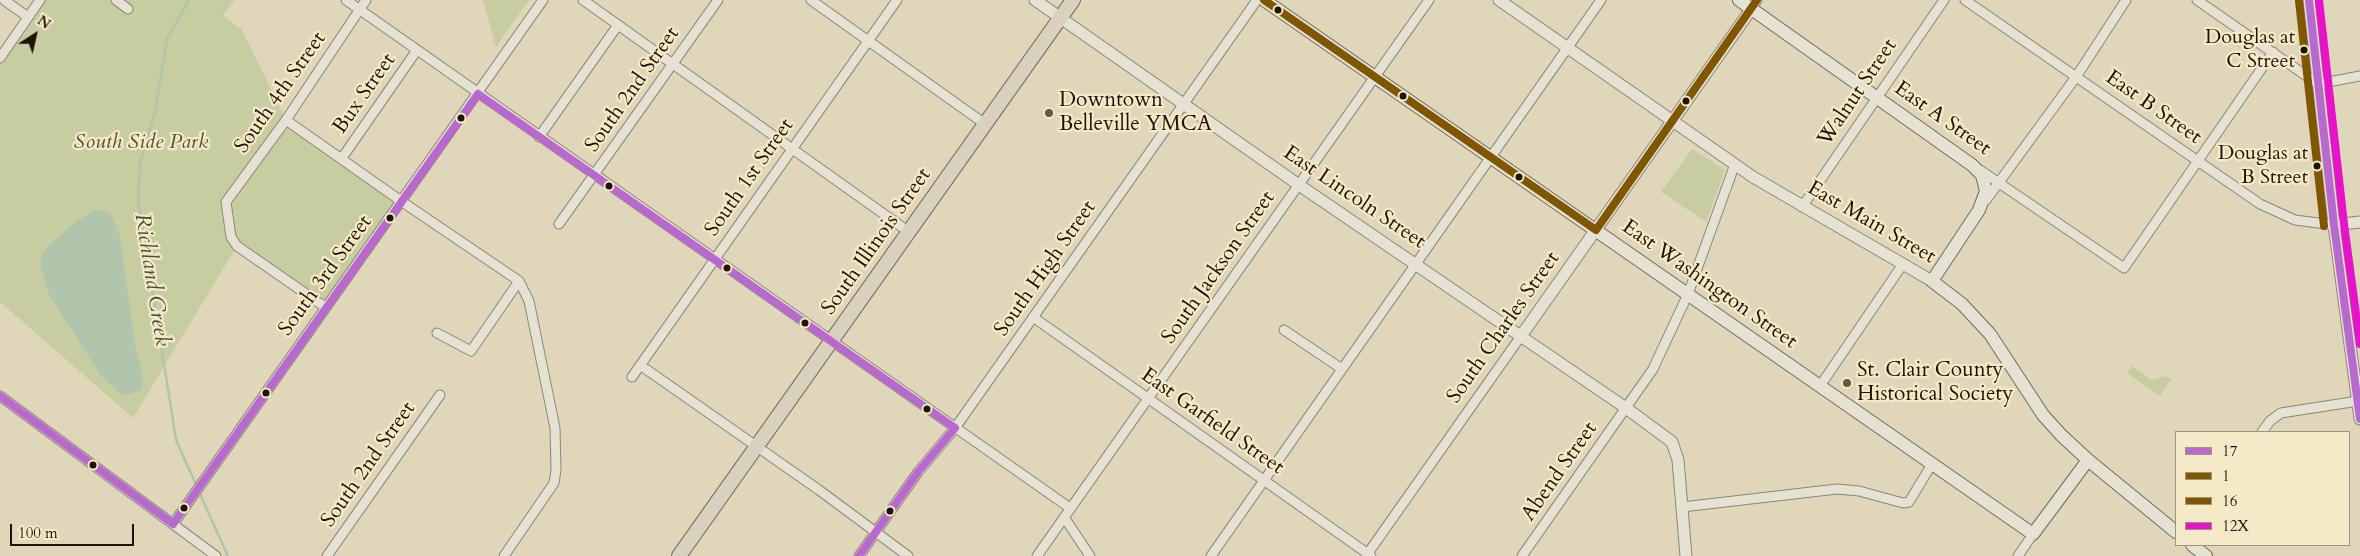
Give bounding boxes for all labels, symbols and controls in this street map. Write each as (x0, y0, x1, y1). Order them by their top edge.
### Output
unlabelled marker (1273, 5, 1283, 15)
north arrow (10, 10, 60, 60)
text: N (33, 11, 54, 34)
street label: South 2nd Street (580, 22, 686, 158)
place label: Douglas at C Street (2205, 26, 2295, 73)
street label: South 4th Street (230, 28, 332, 158)
street label: Walnut Street (1813, 35, 1903, 151)
marker: Douglas at C Street (2299, 45, 2309, 55)
street label: Bux Street (328, 49, 402, 139)
street label: East B Street (2100, 66, 2206, 150)
street label: East A Street (1889, 76, 1995, 162)
place label: Downtown Belleville YMCA (1059, 88, 1212, 138)
unlabelled marker (1398, 91, 1408, 101)
unlabelled marker (1681, 96, 1691, 106)
marker: Downtown Belleville YMCA (1043, 107, 1055, 119)
unlabelled marker (456, 113, 466, 123)
street label: South 1st Street (700, 114, 800, 242)
park label: South Side Park (74, 130, 208, 156)
street label: East Lincoln Street (1278, 141, 1430, 255)
place label: Douglas at B Street (2218, 142, 2308, 189)
marker: Douglas at B Street (2312, 161, 2322, 171)
street label: South Illinois Street (817, 164, 937, 320)
unlabelled marker (1514, 172, 1524, 182)
street label: East Main Street (1802, 176, 1940, 270)
unlabelled marker (604, 181, 614, 191)
street label: South Jackson Street (1157, 187, 1281, 349)
street label: South High Street (990, 196, 1102, 342)
street label: South 3rd Street (274, 211, 378, 341)
water label: Richland Creek (127, 212, 175, 348)
unlabelled marker (385, 213, 395, 223)
street label: East Washington Street (1617, 215, 1801, 355)
street label: South Charles Street (1442, 247, 1566, 409)
unlabelled marker (722, 263, 732, 273)
unlabelled marker (800, 318, 810, 328)
place label: St. Clair County Historical Society (1857, 358, 2013, 408)
street label: East Garfield Street (1136, 363, 1288, 481)
marker: St. Clair County Historical Society (1841, 377, 1853, 389)
unlabelled marker (261, 388, 271, 398)
street label: South 2nd Street (316, 397, 422, 533)
unlabelled marker (922, 404, 932, 414)
street label: Abend Street (1517, 418, 1603, 526)
legend (2175, 431, 2350, 546)
text: 17 (2222, 441, 2237, 461)
unlabelled marker (88, 460, 98, 470)
text: 1 (2222, 466, 2230, 486)
text: 16 (2222, 491, 2237, 511)
unlabelled marker (179, 503, 189, 513)
unlabelled marker (885, 506, 895, 516)
scale bar (12, 514, 136, 546)
text: 12X (2222, 516, 2249, 536)
text: 100 m (18, 523, 58, 543)

